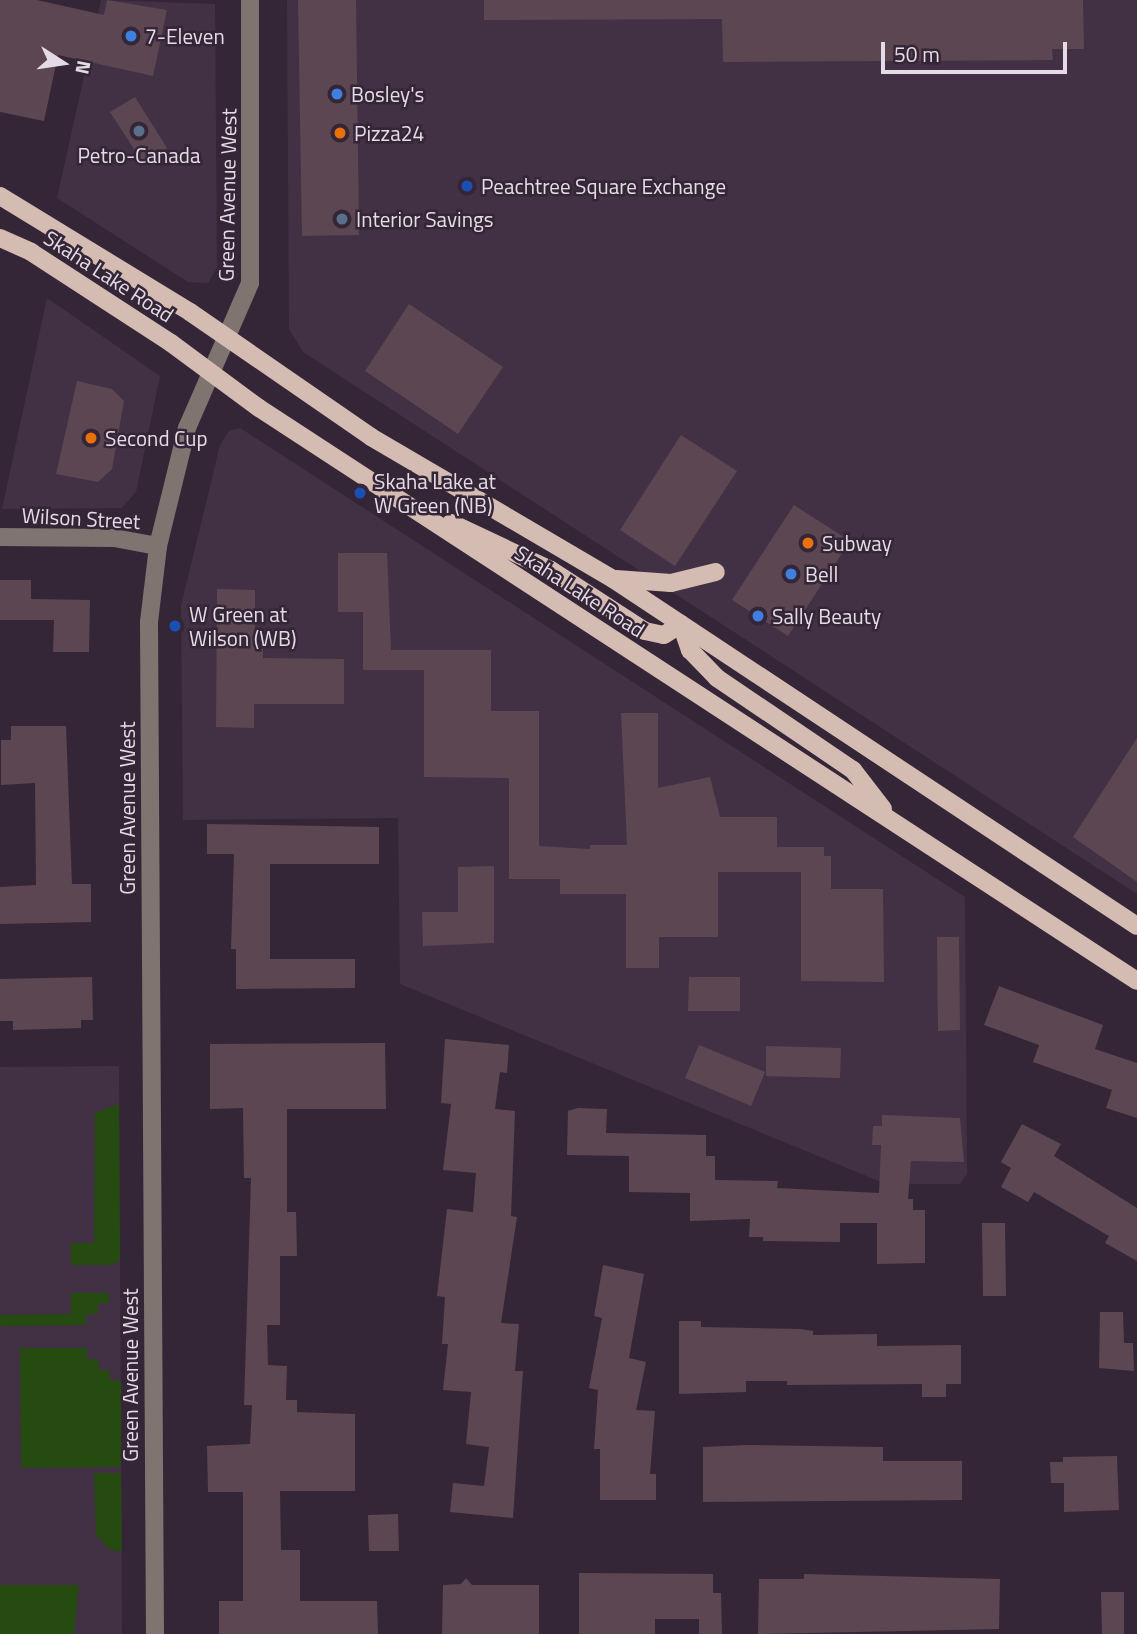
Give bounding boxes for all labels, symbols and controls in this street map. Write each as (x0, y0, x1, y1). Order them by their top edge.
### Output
place label: 7-Eleven (145, 23, 225, 49)
north arrow (28, 28, 98, 98)
marker: 7-Eleven (123, 28, 139, 44)
scale bar (885, 28, 1070, 72)
text: 50 m (894, 38, 940, 70)
text: N (68, 58, 100, 77)
place label: Bosley's (351, 81, 424, 107)
marker: Bosley's (329, 86, 345, 102)
street label: Green Avenue West (213, 108, 241, 282)
place label: Pizza24 (354, 120, 424, 146)
marker: Petro-Canada (131, 123, 147, 139)
marker: Pizza24 (332, 125, 348, 141)
place label: Petro-Canada (78, 142, 200, 168)
place label: Peachtree Square Exchange (481, 173, 726, 199)
marker: Peachtree Square Exchange (459, 178, 475, 194)
place label: Interior Savings (356, 206, 494, 232)
marker: Interior Savings (334, 211, 350, 227)
street label: Skaha Lake Road (40, 225, 178, 327)
place label: Second Cup (105, 425, 208, 451)
marker: Second Cup (83, 430, 99, 446)
place label: Skaha Lake at W Green (NB) (374, 468, 496, 518)
marker: Skaha Lake at W Green (NB) (352, 485, 368, 501)
street label: Wilson Street (21, 502, 141, 534)
place label: Subway (822, 530, 892, 556)
marker: Subway (800, 535, 816, 551)
street label: Skaha Lake Road (511, 540, 649, 642)
place label: Bell (805, 561, 838, 587)
marker: Bell (783, 566, 799, 582)
place label: W Green at Wilson (WB) (189, 601, 296, 651)
place label: Sally Beauty (772, 603, 881, 629)
marker: Sally Beauty (750, 608, 766, 624)
marker: W Green at Wilson (WB) (167, 618, 183, 634)
street label: Green Avenue West (114, 721, 140, 895)
street label: Green Avenue West (117, 1288, 143, 1462)

